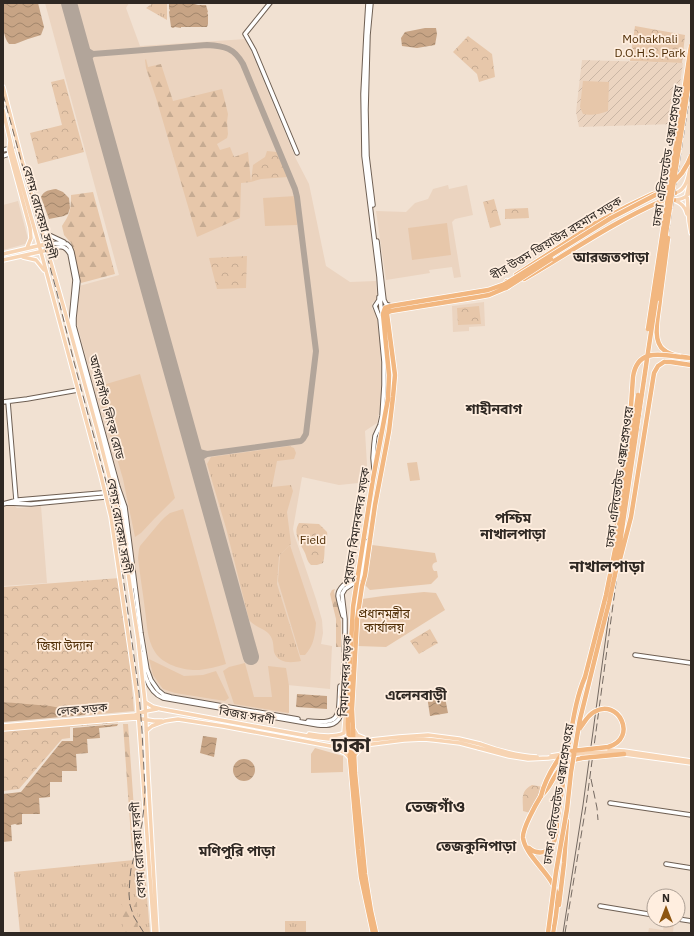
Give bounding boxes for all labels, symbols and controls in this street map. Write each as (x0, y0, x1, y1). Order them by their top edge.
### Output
park label: Mohakhali D.O.H.S. Park (614, 31, 686, 60)
street label: ঢাকা এলিভেটেড এক্সপ্রেসওয়ে (648, 84, 686, 228)
street label: বেগম রোকেয়া সরণী (19, 163, 61, 261)
street label: বীর উত্তম জিয়াউর রহমান সড়ক (487, 193, 624, 284)
district label: আরজতপাড়া (572, 248, 650, 266)
street label: আগারগাঁও লিংক রোড (86, 352, 128, 461)
district label: শাহীনবাগ (465, 400, 523, 418)
street label: ঢাকা এলিভেটেড এক্সপ্রেসওয়ে (602, 405, 636, 550)
street label: পুরাতন বিমানবন্দর সড়ক (339, 466, 374, 586)
street label: বেগম রোকেয়া সরণী (104, 477, 136, 576)
district label: পশ্চিম নাখালপাড়া (479, 509, 547, 543)
park label: Field (300, 532, 326, 547)
district label: নাখালপাড়া (569, 556, 645, 576)
park label: প্রধানমন্ত্রীর কার্যালয় (358, 606, 411, 635)
street label: বিমানবন্দর সড়ক (335, 635, 355, 718)
park label: জিয়া উদ্যান (36, 638, 94, 653)
district label: এলেনবাড়ী (385, 686, 448, 704)
street label: লেক সড়ক (56, 699, 109, 719)
street label: বিজয় সরণী (217, 703, 277, 727)
street label: ঢাকা এলিভেটেড এক্সপ্রেসওয়ে (539, 722, 577, 866)
district label: ঢাকা (331, 731, 371, 758)
district label: তেজগাঁও (405, 796, 465, 816)
street label: বেগম রোকেয়া সরণী (127, 800, 149, 899)
district label: তেজকুনিপাড়া (436, 837, 517, 855)
district label: মণিপুরি পাড়া (198, 842, 276, 860)
north arrow (646, 888, 686, 928)
text: N (662, 891, 670, 905)

